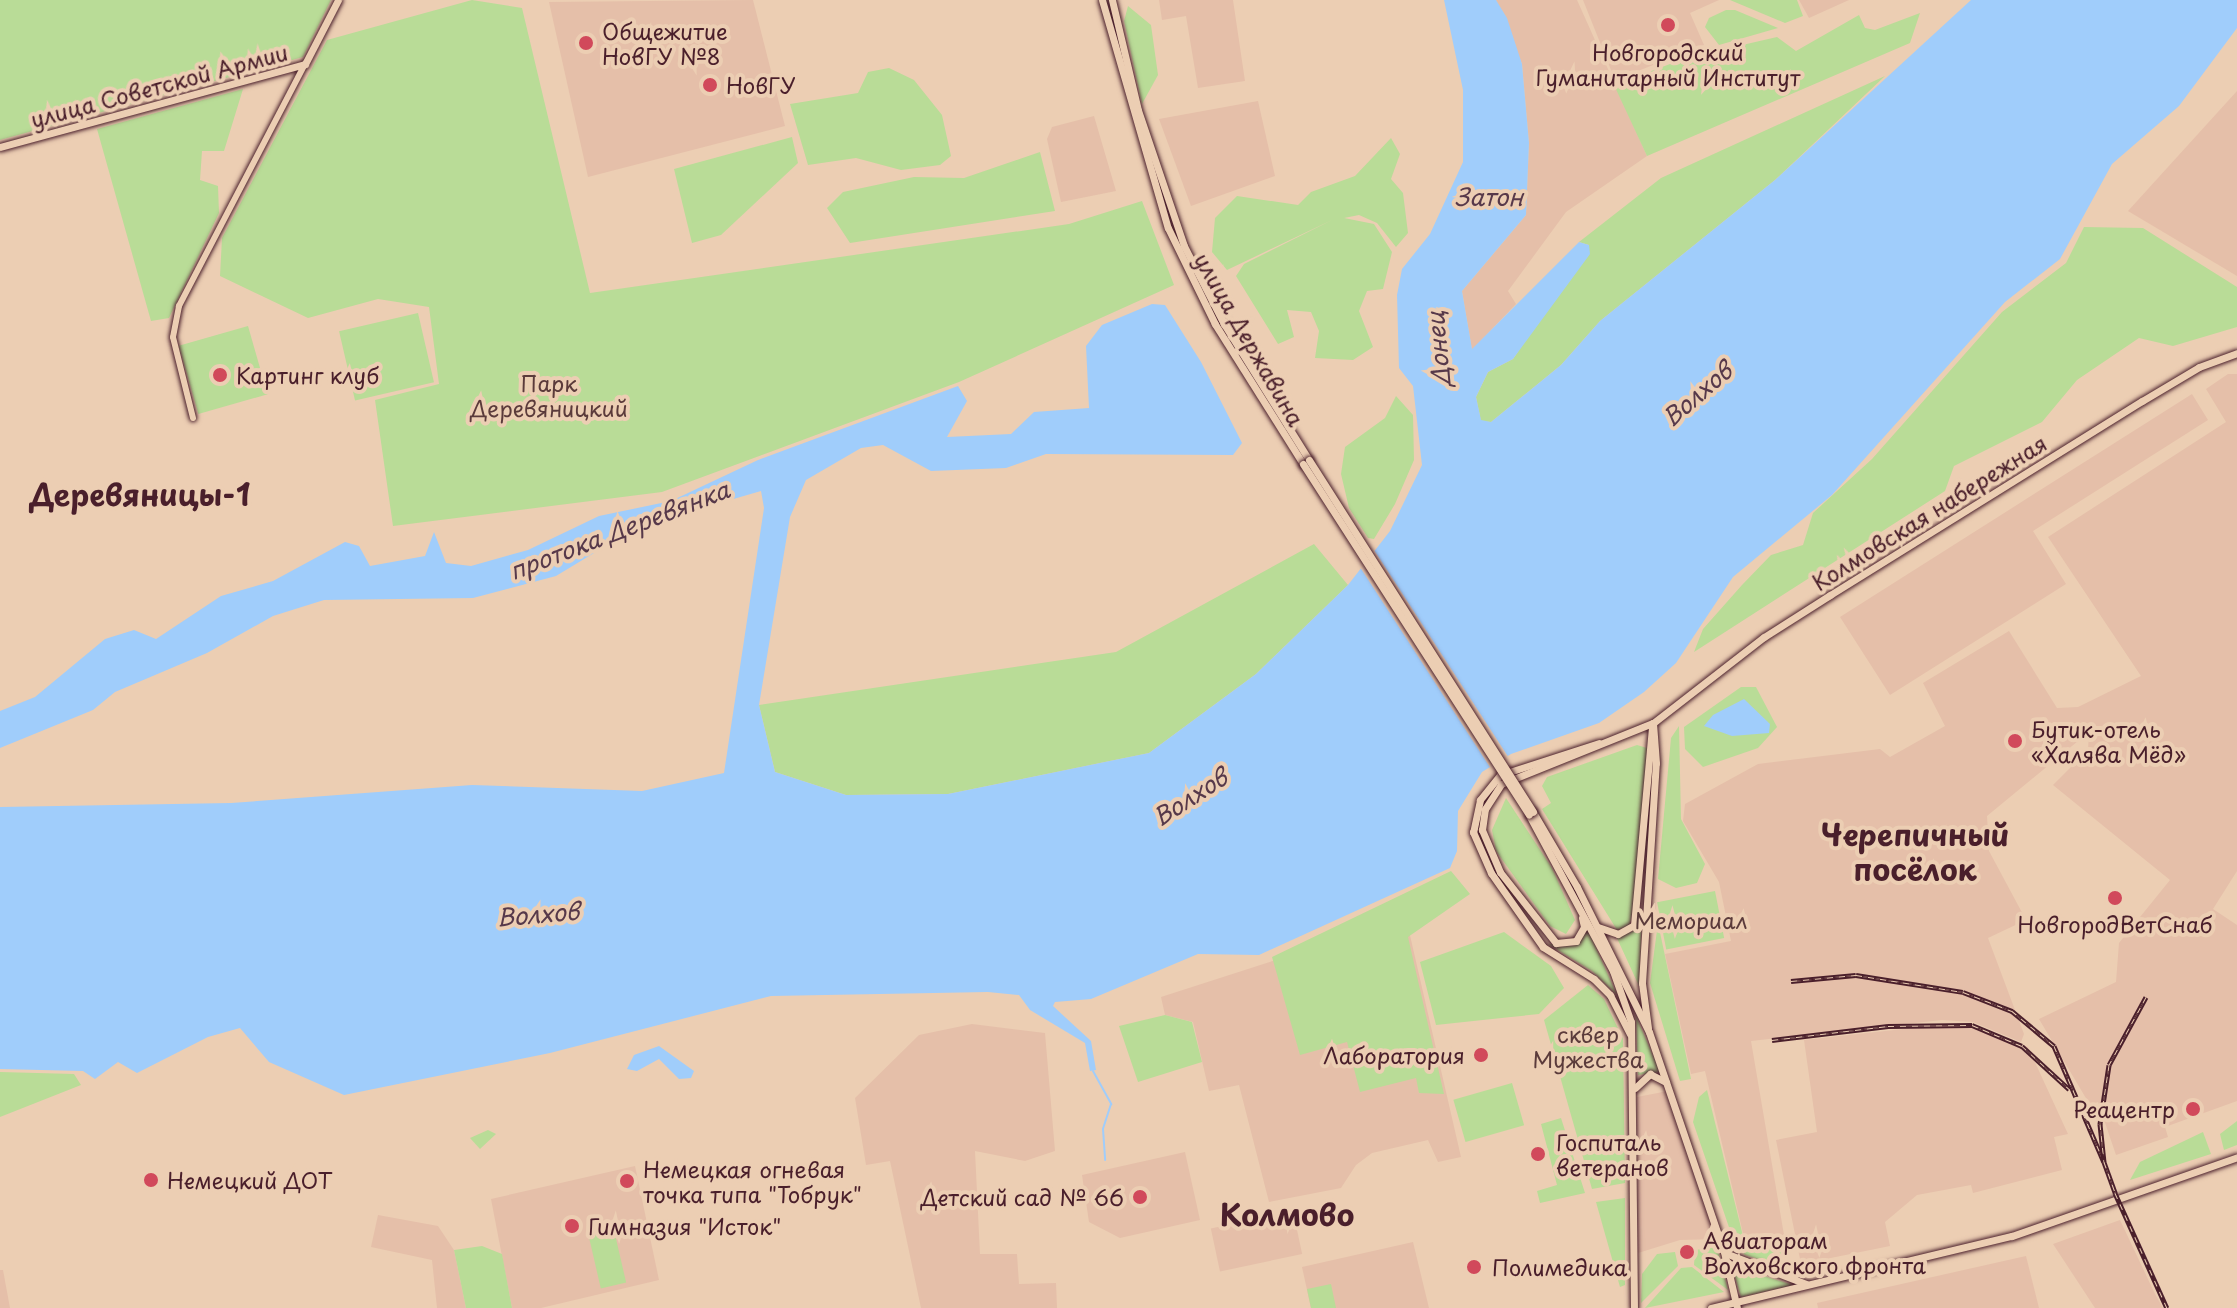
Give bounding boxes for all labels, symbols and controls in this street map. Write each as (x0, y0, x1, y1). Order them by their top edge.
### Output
marker: Новгородский Гуманитарный Институт (1659, 16, 1677, 34)
place label: Общежитие НовГУ №8 (602, 17, 728, 68)
marker: Общежитие НовГУ №8 (577, 34, 595, 52)
street label: улица Советской Армии (27, 38, 291, 132)
place label: Новгородский Гуманитарный Институт (1536, 38, 1800, 90)
place label: НовГУ (726, 72, 796, 98)
marker: НовГУ (701, 76, 719, 94)
water label: Затон (1455, 183, 1523, 211)
street label: улица Державина (1189, 247, 1311, 431)
water label: Донец (1420, 310, 1456, 388)
water label: Волхов (1656, 356, 1738, 432)
place label: Картинг клуб (236, 362, 381, 388)
marker: Картинг клуб (211, 366, 229, 384)
park label: Парк Деревяницкий (470, 369, 628, 420)
street label: Колмовская набережная (1807, 429, 2051, 595)
water label: протока Деревянка (504, 475, 734, 585)
district label: Деревяницы-1 (30, 476, 250, 512)
place label: Бутик-отель «Халява Мёд» (2031, 715, 2186, 766)
marker: Бутик-отель «Халява Мёд» (2006, 732, 2024, 750)
water label: Волхов (1147, 762, 1233, 832)
district label: Черепичный посёлок (1821, 816, 2009, 886)
marker: НовгородВетСнаб (2106, 889, 2124, 907)
water label: Волхов (495, 896, 581, 932)
park label: Мемориал (1635, 907, 1747, 933)
place label: НовгородВетСнаб (2018, 911, 2212, 937)
park label: сквер Мужества (1532, 1020, 1644, 1072)
place label: Лаборатория (1323, 1042, 1465, 1068)
marker: Лаборатория (1472, 1046, 1490, 1064)
place label: Реацентр (2073, 1096, 2175, 1122)
marker: Реацентр (2182, 1098, 2204, 1120)
place label: Госпиталь ветеранов (1556, 1128, 1669, 1180)
marker: Госпиталь ветеранов (1527, 1143, 1549, 1165)
place label: Немецкая огневая точка типа "Тобрук" (643, 1155, 864, 1206)
place label: Немецкий ДОТ (167, 1167, 333, 1193)
marker: Немецкий ДОТ (142, 1171, 160, 1189)
marker: Немецкая огневая точка типа "Тобрук" (618, 1172, 636, 1190)
place label: Детский сад № 66 (919, 1184, 1124, 1210)
marker: Детский сад № 66 (1131, 1188, 1149, 1206)
district label: Колмово (1220, 1196, 1354, 1232)
place label: Гимназия "Исток" (588, 1213, 782, 1239)
marker: Гимназия "Исток" (563, 1217, 581, 1235)
place label: Авиаторам Волховского фронта (1703, 1226, 1927, 1278)
marker: Авиаторам Волховского фронта (1678, 1243, 1696, 1261)
place label: Полимедика (1492, 1254, 1627, 1280)
marker: Полимедика (1463, 1256, 1485, 1278)

